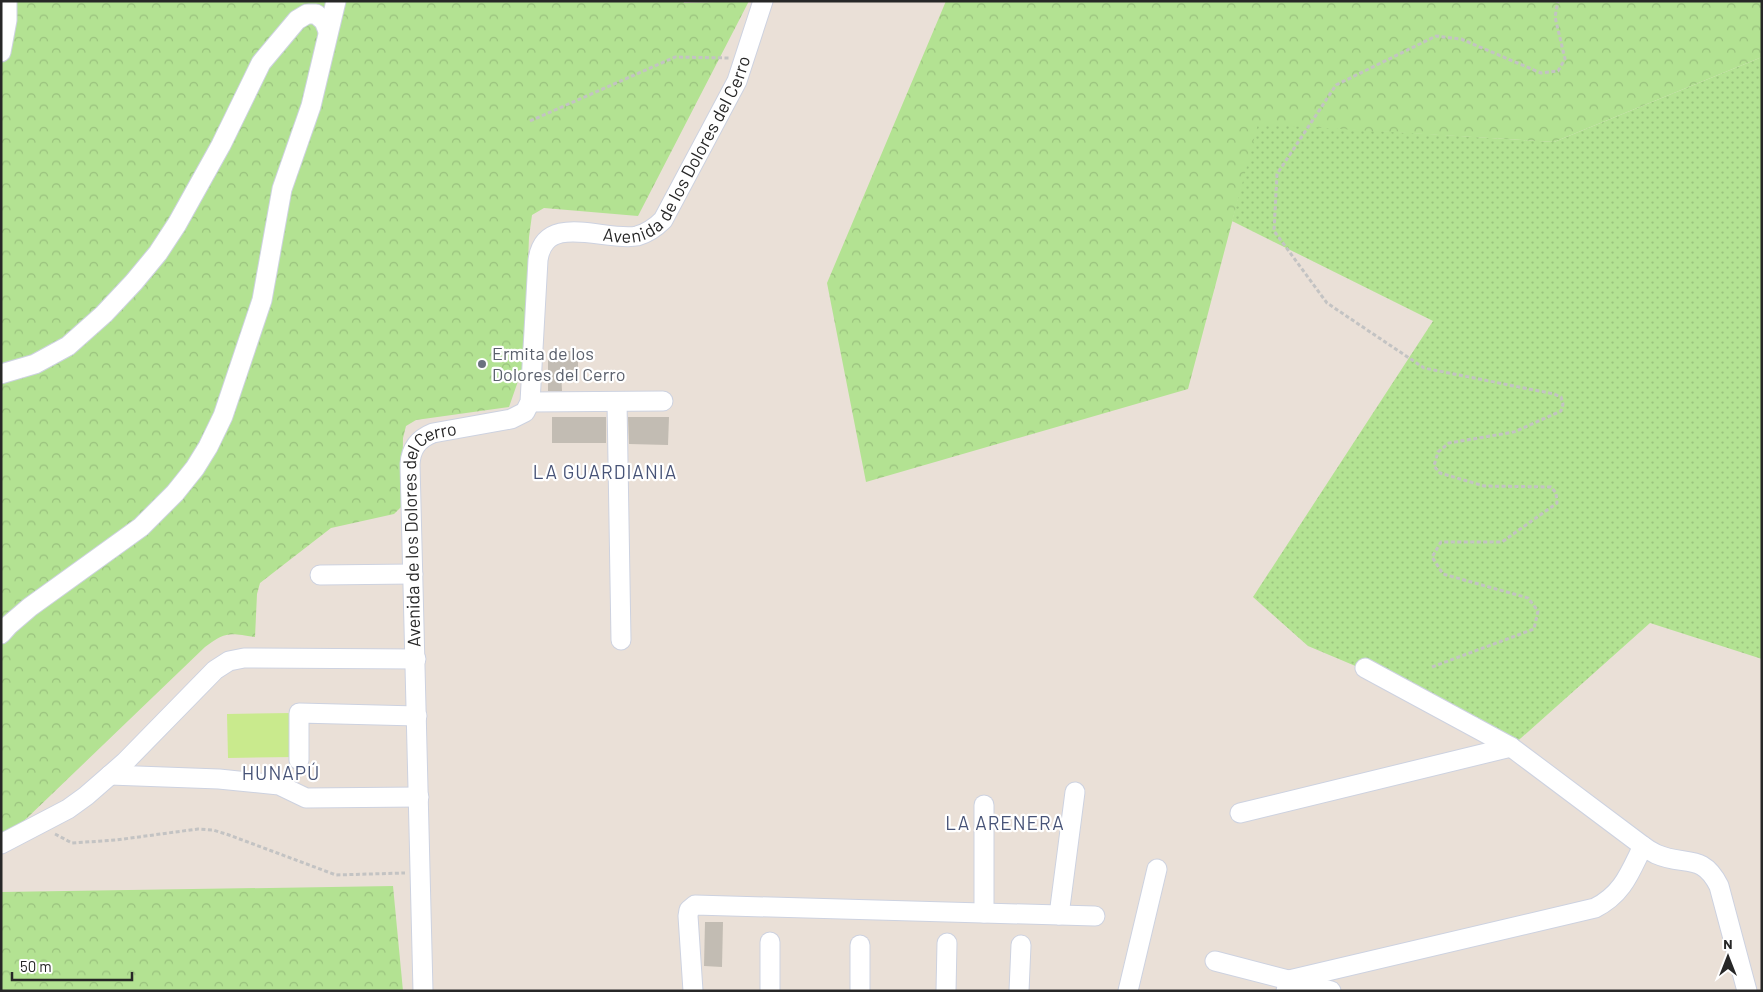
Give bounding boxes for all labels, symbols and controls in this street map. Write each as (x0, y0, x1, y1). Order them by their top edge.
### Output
street label: Avenida de los Dolores del Cerro (602, 53, 754, 247)
place label: Ermita de los Dolores del Cerro (492, 342, 626, 385)
marker: Ermita de los Dolores del Cerro (476, 358, 488, 370)
street label: Avenida de los Dolores del Cerro (398, 417, 458, 647)
district label: LA GUARDIANIA (533, 460, 677, 483)
district label: HUNAPÚ (242, 761, 320, 784)
district label: LA ARENERA (945, 811, 1065, 834)
north arrow (1703, 932, 1753, 982)
text: N (1723, 935, 1733, 952)
scale bar (12, 950, 132, 982)
text: 50 m (20, 957, 52, 975)

